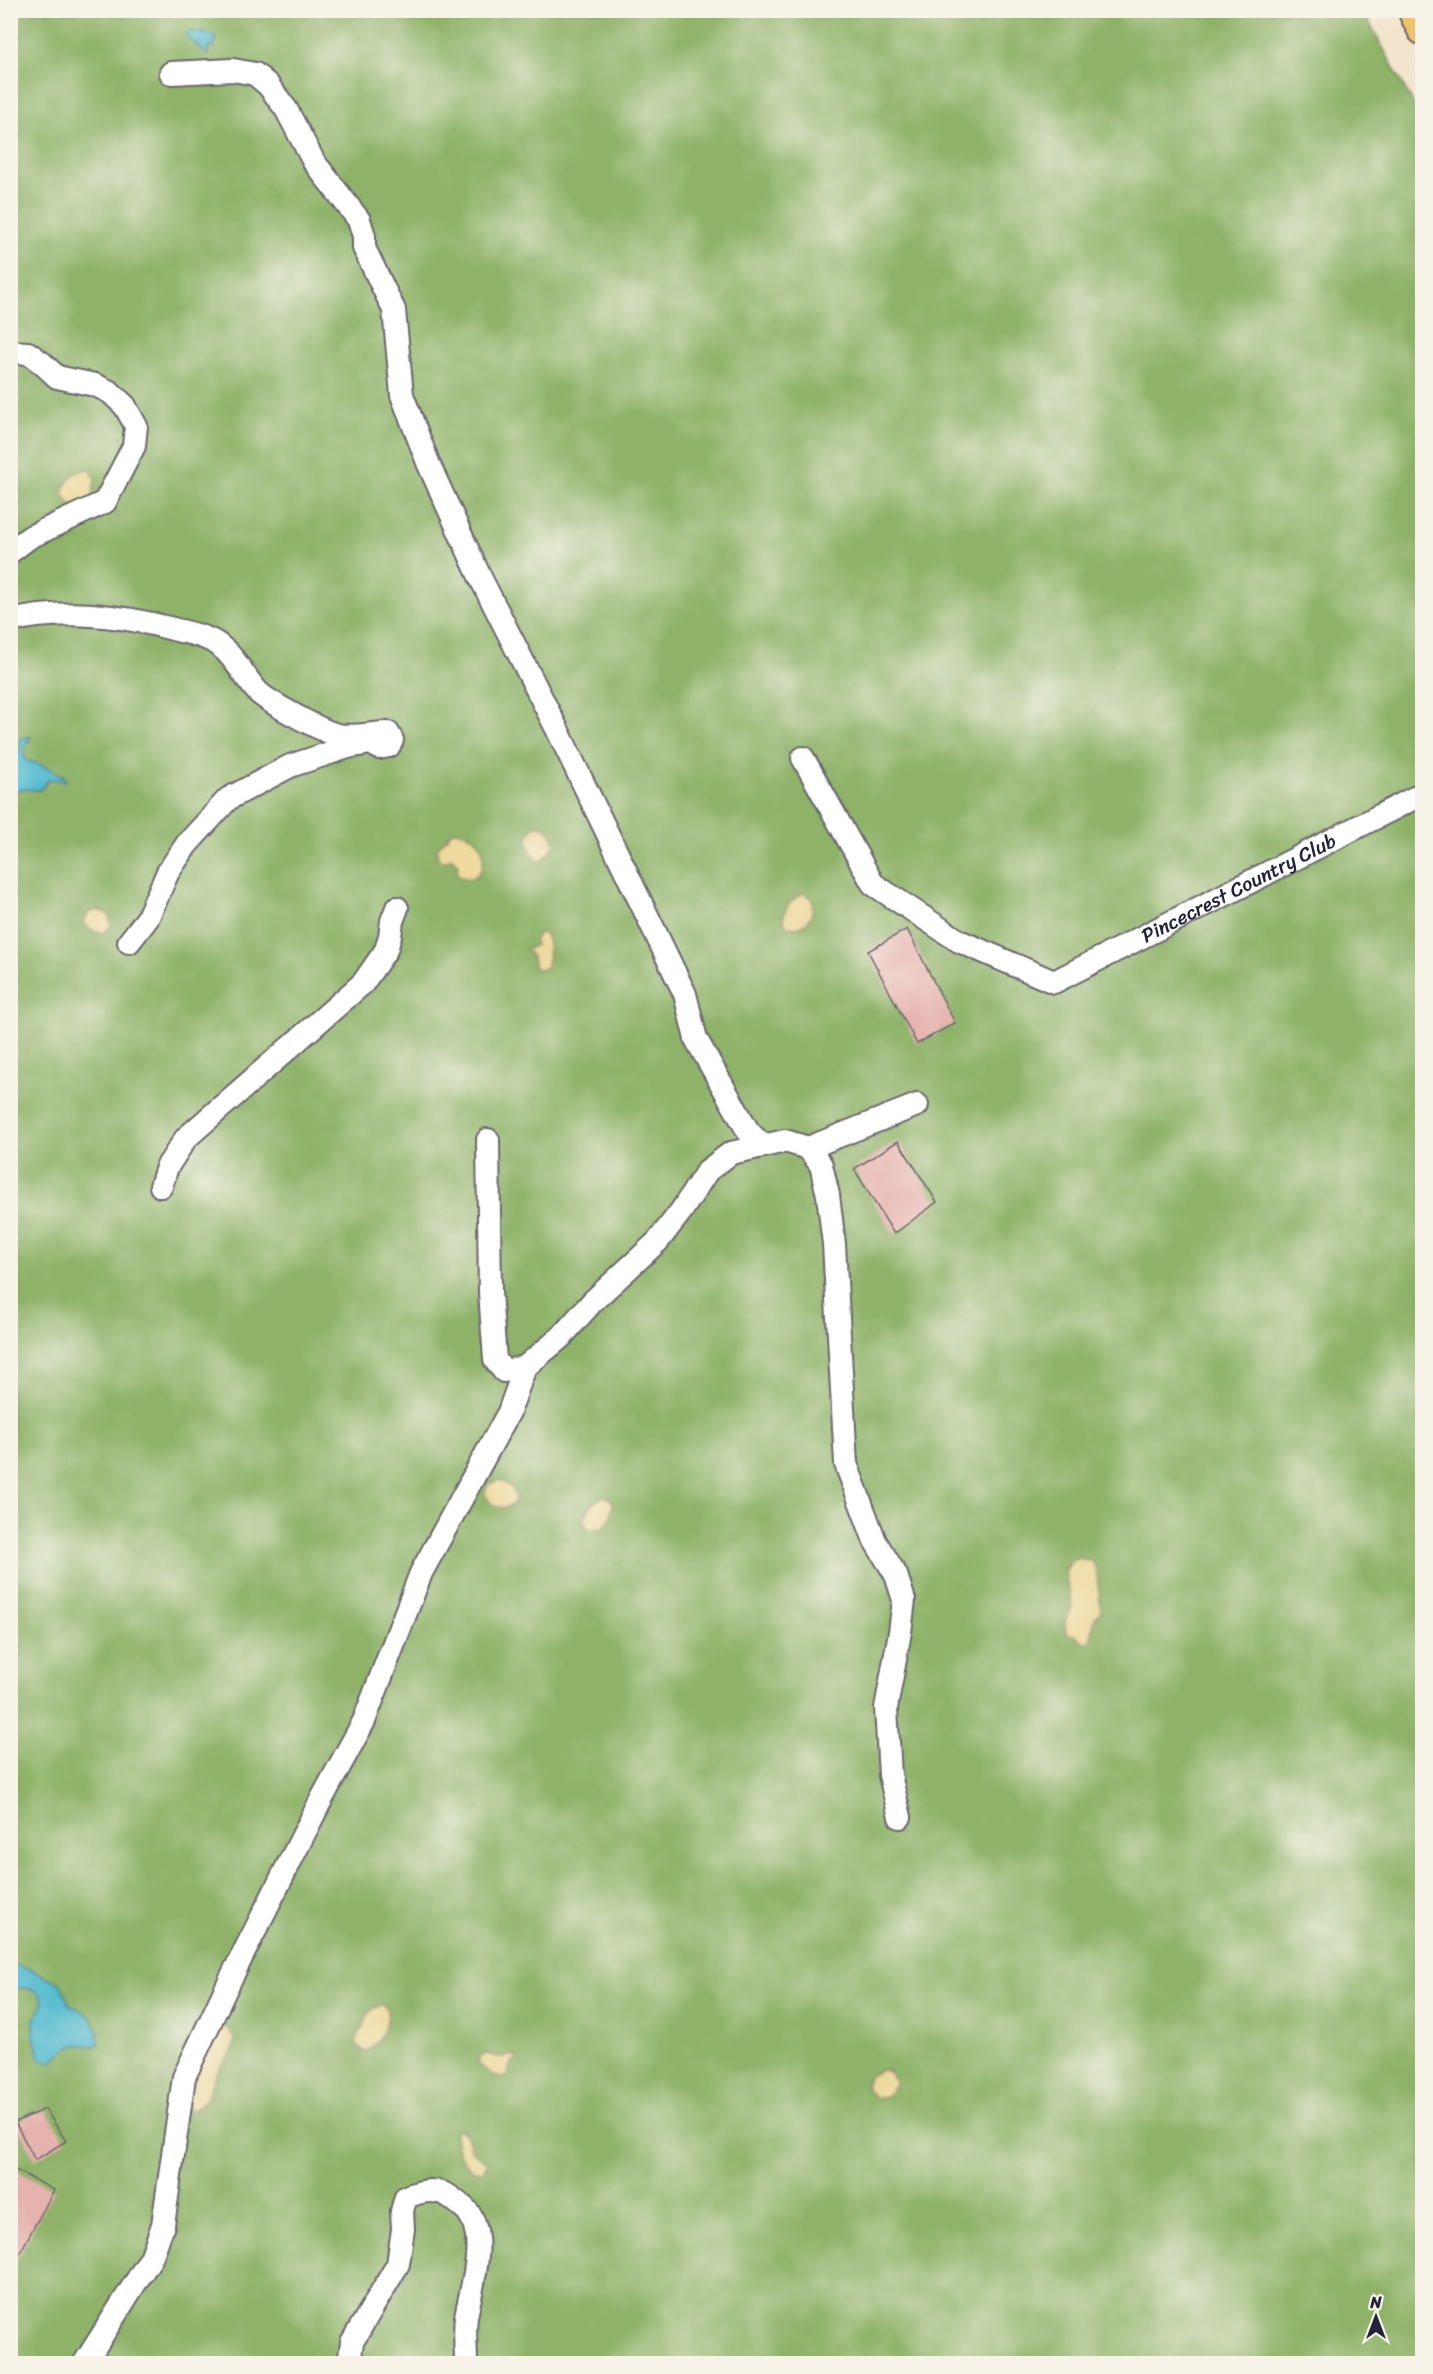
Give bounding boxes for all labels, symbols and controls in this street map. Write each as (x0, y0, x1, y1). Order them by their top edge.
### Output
street label: Pincecrest Country Club (1135, 823, 1343, 953)
north arrow (1346, 2287, 1406, 2347)
text: N (1369, 2288, 1382, 2317)

